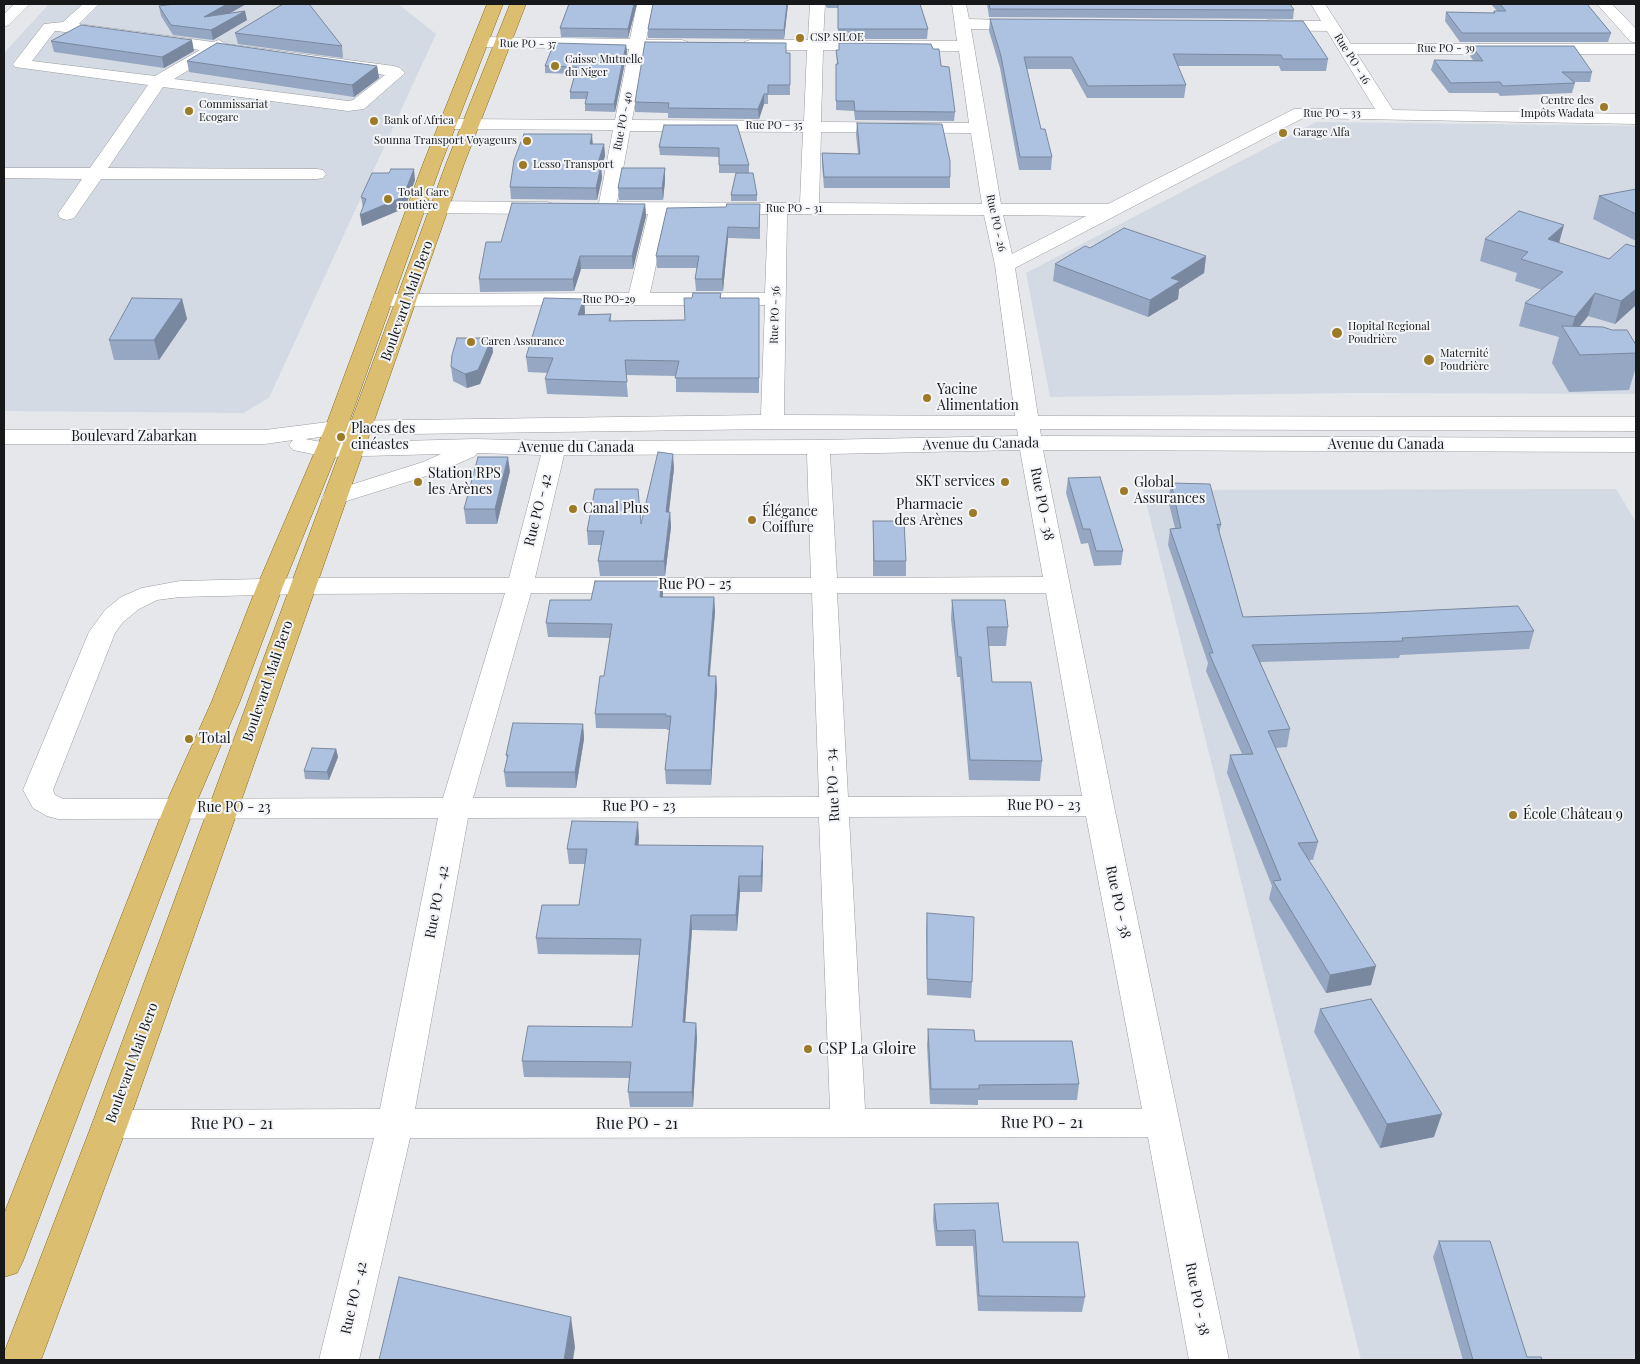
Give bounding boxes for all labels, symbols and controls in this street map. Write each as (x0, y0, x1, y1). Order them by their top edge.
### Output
place label: CSP SILOE (810, 31, 864, 45)
street label: Rue PO - 16 (1331, 31, 1373, 87)
marker: CSP SILOE (794, 32, 806, 44)
street label: Rue PO - 37 (499, 37, 557, 51)
street label: Rue PO - 39 (1417, 42, 1475, 56)
place label: Caisse Mutuelle du Niger (565, 53, 643, 79)
marker: Caisse Mutuelle du Niger (549, 60, 561, 72)
street label: Rue PO - 40 (611, 91, 635, 151)
place label: Centre des Impôts Wadata (1520, 94, 1594, 120)
place label: Commissariat Ecogare (199, 98, 268, 124)
marker: Centre des Impôts Wadata (1598, 101, 1610, 113)
marker: Commissariat Ecogare (183, 105, 195, 117)
street label: Rue PO - 33 (1303, 107, 1361, 121)
place label: Bank of Africa (384, 114, 454, 128)
marker: Bank of Africa (368, 115, 380, 127)
street label: Rue PO - 35 (746, 119, 802, 133)
place label: Garage Alfa (1293, 126, 1350, 140)
marker: Garage Alfa (1277, 127, 1289, 139)
place label: Sounna Transport Voyageurs (374, 134, 517, 148)
marker: Sounna Transport Voyageurs (521, 135, 533, 147)
place label: Lesso Transport (533, 158, 614, 172)
marker: Lesso Transport (517, 159, 529, 171)
place label: Total Gare routière (398, 186, 449, 212)
marker: Total Gare routière (382, 193, 394, 205)
street label: Rue PO - 26 (983, 193, 1009, 253)
street label: Rue PO - 31 (766, 202, 822, 216)
street label: Boulevard Mali Bero (377, 239, 437, 363)
street label: Rue PO - 36 (767, 286, 783, 344)
street label: Rue PO-29 (583, 293, 635, 307)
place label: Hopital Regional Poudrière (1348, 320, 1430, 346)
marker: Hopital Regional Poudrière (1330, 326, 1344, 340)
place label: Caren Assurance (481, 335, 565, 349)
marker: Caren Assurance (465, 336, 477, 348)
place label: Maternité Poudrière (1440, 347, 1489, 373)
marker: Maternité Poudrière (1422, 353, 1436, 367)
place label: Yacine Alimentation (937, 382, 1019, 414)
marker: Yacine Alimentation (921, 392, 933, 404)
place label: Places des cinéastes (351, 421, 415, 454)
street label: Boulevard Zabarkan (71, 429, 197, 445)
marker: Places des cinéastes (335, 431, 347, 443)
street label: Avenue du Canada (923, 435, 1039, 453)
street label: Avenue du Canada (1328, 437, 1444, 453)
street label: Avenue du Canada (518, 440, 634, 456)
place label: Station RPS les Arènes (428, 466, 501, 498)
street label: Rue PO - 38 (1027, 466, 1057, 542)
street label: Rue PO - 42 (521, 472, 555, 548)
place label: SKT services (915, 474, 995, 490)
place label: Global Assurances (1134, 475, 1205, 508)
marker: Station RPS les Arènes (412, 476, 424, 488)
marker: SKT services (999, 476, 1011, 488)
marker: Global Assurances (1118, 485, 1130, 497)
place label: Pharmacie des Arènes (894, 497, 963, 530)
place label: Canal Plus (583, 501, 649, 517)
marker: Canal Plus (567, 503, 579, 515)
place label: Élégance Coiffure (762, 504, 818, 536)
marker: Pharmacie des Arènes (967, 507, 979, 519)
marker: Élégance Coiffure (746, 514, 758, 526)
street label: Rue PO - 25 (659, 577, 731, 593)
street label: Boulevard Mali Bero (239, 618, 297, 744)
place label: Total (199, 731, 231, 747)
marker: Total (183, 733, 195, 745)
street label: Rue PO - 34 (823, 748, 843, 822)
street label: Rue PO - 23 (1007, 798, 1081, 814)
street label: Rue PO - 23 (602, 799, 676, 815)
street label: Rue PO - 23 (197, 800, 271, 816)
place label: École Château 9 (1523, 807, 1623, 823)
marker: École Château 9 (1507, 809, 1519, 821)
street label: Rue PO - 42 (422, 864, 452, 940)
street label: Rue PO - 38 (1102, 864, 1134, 940)
street label: Boulevard Mali Bero (102, 1001, 162, 1125)
place label: CSP La Gloire (818, 1039, 916, 1059)
marker: CSP La Gloire (802, 1043, 814, 1055)
street label: Rue PO - 21 (1001, 1113, 1083, 1133)
street label: Rue PO - 21 (191, 1114, 273, 1134)
street label: Rue PO - 21 (596, 1114, 678, 1134)
street label: Rue PO - 42 (338, 1260, 370, 1336)
street label: Rue PO - 38 (1182, 1261, 1212, 1337)

